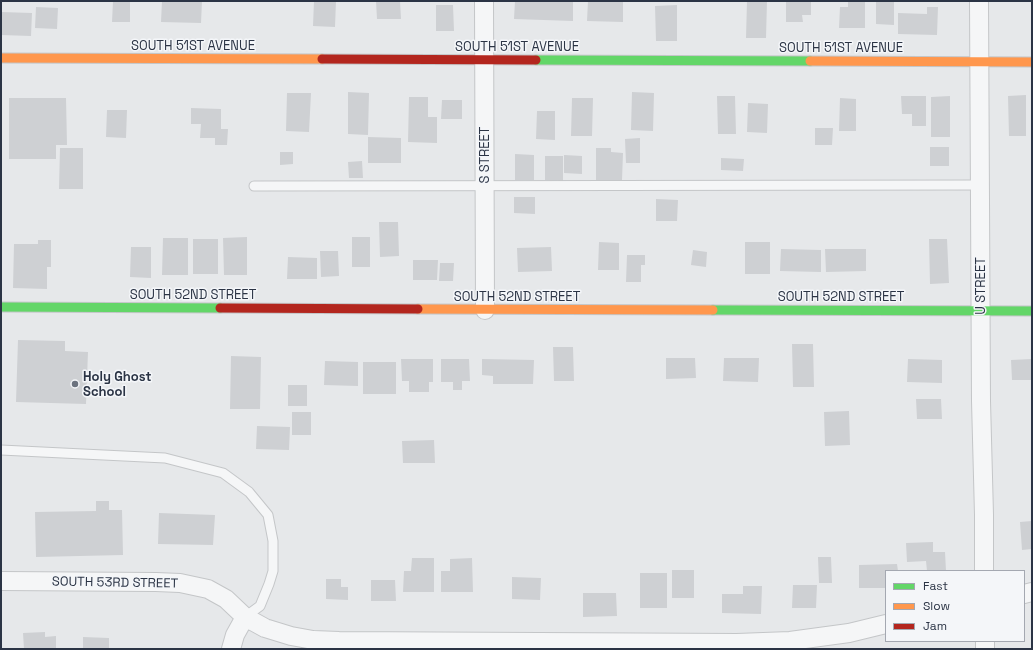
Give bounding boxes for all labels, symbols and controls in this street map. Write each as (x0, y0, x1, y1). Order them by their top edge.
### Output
street label: SOUTH 51ST AVENUE (131, 38, 255, 54)
street label: SOUTH 51ST AVENUE (455, 39, 579, 55)
street label: SOUTH 51ST AVENUE (779, 40, 903, 56)
street label: S STREET (477, 126, 493, 184)
street label: U STREET (973, 257, 989, 315)
street label: SOUTH 52ND STREET (130, 287, 256, 303)
street label: SOUTH 52ND STREET (454, 289, 580, 305)
street label: SOUTH 52ND STREET (778, 289, 904, 305)
place label: Holy Ghost School (83, 369, 151, 400)
marker: Holy Ghost School (70, 379, 80, 389)
legend (885, 570, 1025, 642)
street label: SOUTH 53RD STREET (52, 574, 178, 592)
text: Fast (923, 578, 948, 594)
text: Slow (923, 598, 950, 614)
text: Jam (923, 618, 947, 634)

